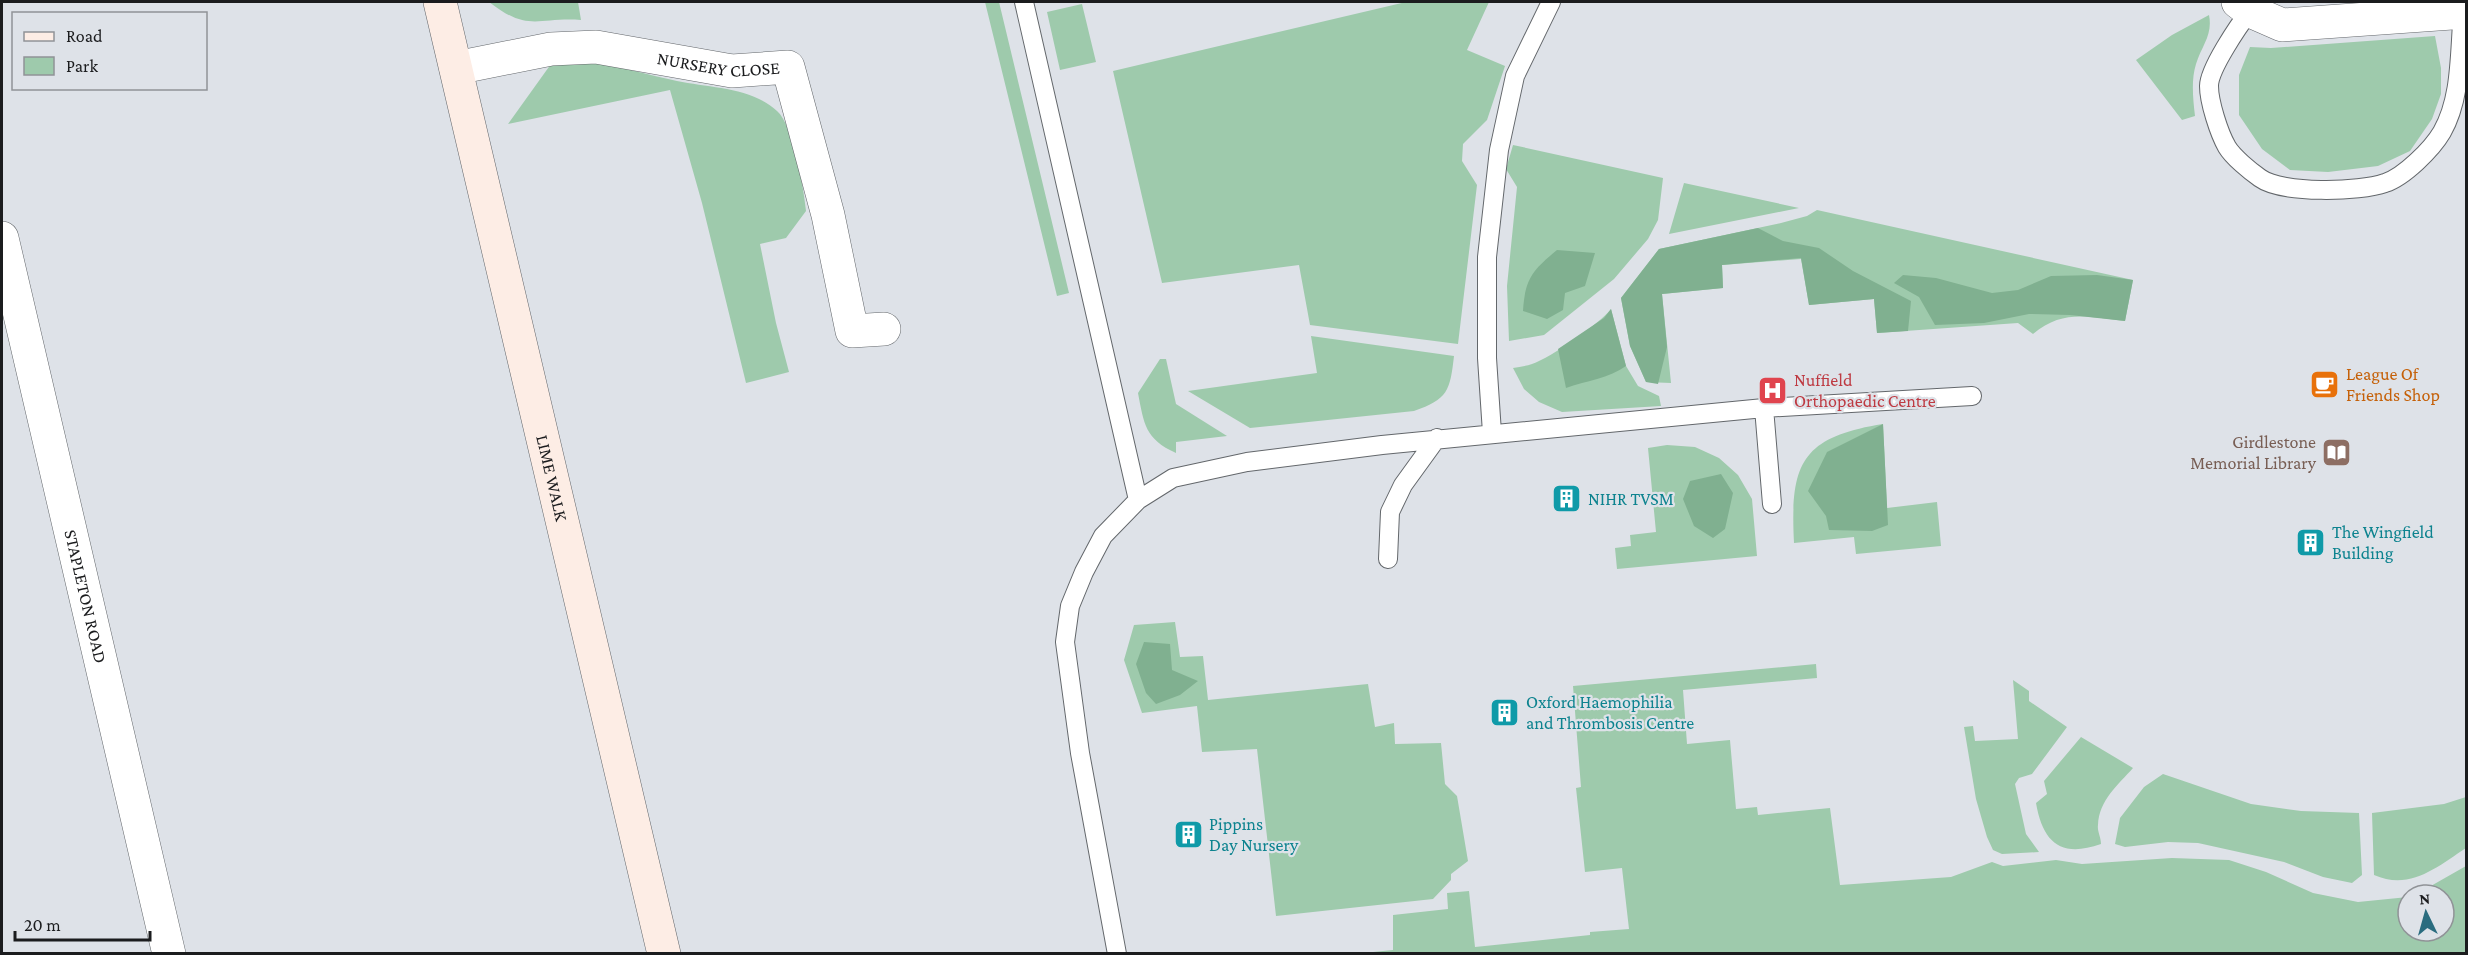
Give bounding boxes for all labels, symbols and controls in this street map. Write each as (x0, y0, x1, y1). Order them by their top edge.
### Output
legend (12, 12, 207, 90)
text: Road (66, 26, 103, 46)
street label: NURSERY CLOSE (656, 48, 781, 81)
text: Park (66, 56, 98, 76)
place label: League Of Friends Shop (2346, 364, 2440, 405)
cafe icon: League Of Friends Shop (2309, 368, 2341, 400)
place label: Nuffield Orthopaedic Centre (1794, 370, 1936, 411)
hospital icon: Nuffield Orthopaedic Centre (1757, 374, 1789, 406)
place label: Girdlestone Memorial Library (2190, 432, 2317, 473)
street label: LIME WALK (532, 433, 572, 524)
library icon: Girdlestone Memorial Library (2321, 436, 2353, 468)
building icon: NIHR TVSM (1551, 483, 1583, 515)
place label: NIHR TVSM (1588, 489, 1674, 509)
place label: The Wingfield Building (2332, 522, 2434, 563)
building icon: The Wingfield Building (2295, 526, 2327, 558)
street label: STAPLETON ROAD (60, 528, 111, 665)
place label: Oxford Haemophilia and Thrombosis Centre (1526, 692, 1694, 733)
building icon: Oxford Haemophilia and Thrombosis Centre (1489, 696, 1521, 728)
place label: Pippins Day Nursery (1209, 814, 1299, 855)
building icon: Pippins Day Nursery (1172, 818, 1204, 850)
north arrow (2396, 883, 2456, 943)
text: N (2419, 890, 2431, 907)
scale bar (15, 904, 150, 942)
text: 20 m (24, 915, 61, 935)

